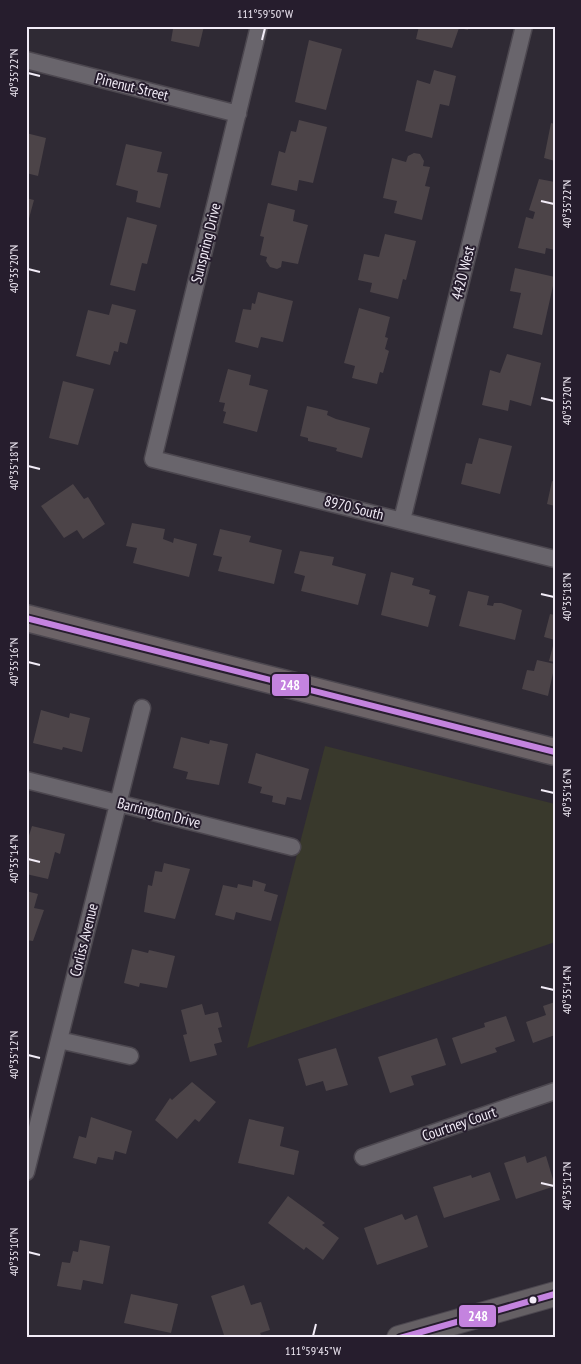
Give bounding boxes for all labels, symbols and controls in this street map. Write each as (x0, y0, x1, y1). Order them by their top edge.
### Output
text: 111°59'50"W (237, 6, 293, 21)
text: 40°35'22"N (6, 49, 21, 97)
street label: Pinenut Street (94, 68, 170, 105)
text: 40°35'22"N (559, 180, 574, 228)
street label: Sunspring Drive (186, 201, 225, 285)
street label: 4420 West (447, 244, 478, 302)
text: 40°35'20"N (6, 245, 21, 293)
text: 40°35'20"N (559, 377, 574, 425)
text: 40°35'18"N (6, 442, 21, 490)
street label: 8970 South (323, 491, 386, 524)
text: 40°35'18"N (559, 573, 574, 621)
text: 40°35'16"N (6, 638, 21, 686)
line badge: 248 (271, 673, 310, 697)
text: 248 (280, 676, 300, 694)
text: 40°35'16"N (559, 769, 574, 817)
street label: Barrington Drive (116, 793, 203, 832)
text: 40°35'14"N (6, 835, 21, 883)
street label: Corliss Avenue (65, 901, 102, 978)
text: 40°35'14"N (559, 966, 574, 1014)
text: 40°35'12"N (6, 1031, 21, 1079)
street label: Courtney Court (419, 1102, 498, 1145)
text: 40°35'12"N (559, 1162, 574, 1210)
text: 40°35'10"N (6, 1228, 21, 1276)
unlabelled marker (528, 1295, 538, 1305)
line badge: 248 (458, 1304, 497, 1328)
text: 248 (468, 1307, 488, 1325)
text: 111°59'45"W (285, 1343, 341, 1358)

